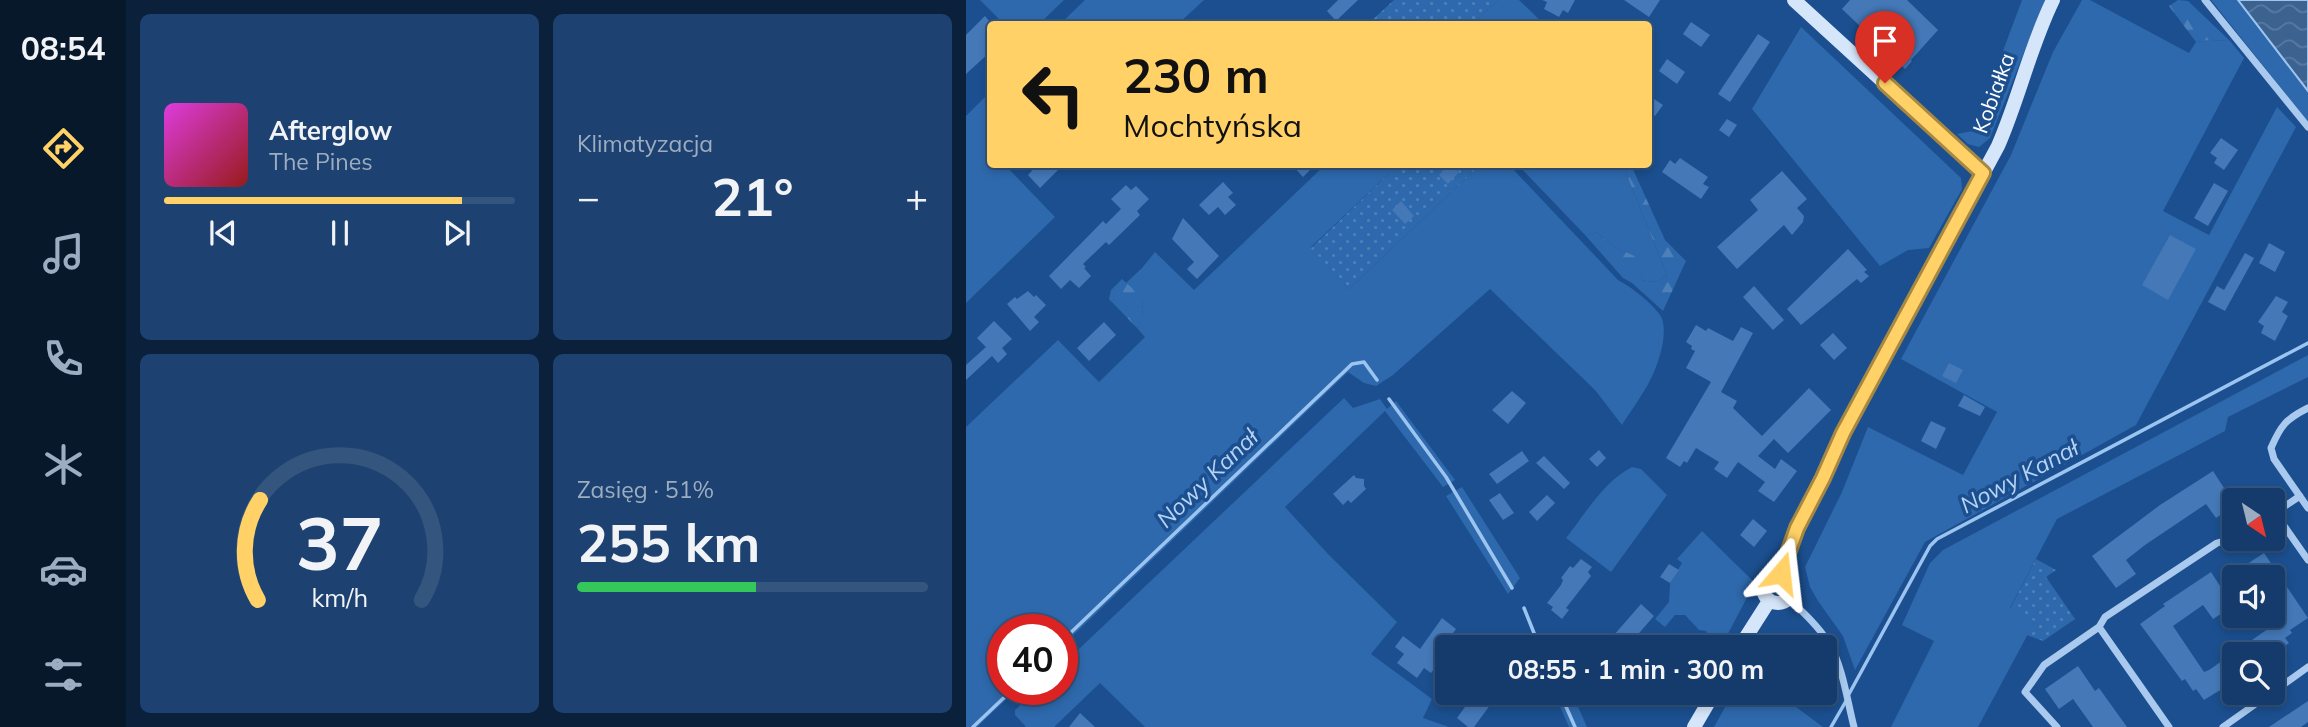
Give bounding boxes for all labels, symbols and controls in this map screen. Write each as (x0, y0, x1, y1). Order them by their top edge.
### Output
pin (1855, 11, 1915, 83)
icon: arrive (1866, 22, 1904, 60)
text: 08:54 (21, 28, 105, 68)
text: 230 m (1123, 44, 1269, 105)
icon: left (1008, 49, 1099, 140)
street label: Kobiałka (1966, 49, 2020, 137)
text: Mochtyńska (1123, 105, 1302, 145)
text: Afterglow (269, 114, 392, 147)
icon: directions (39, 124, 88, 173)
text: Klimatyzacja (577, 129, 713, 158)
text: The Pines (269, 147, 373, 176)
text: 21° (711, 164, 794, 229)
text: − (577, 173, 600, 221)
text: + (905, 173, 928, 221)
icon: previous (204, 214, 242, 252)
icon: pause (321, 214, 359, 252)
icon: next (438, 214, 476, 252)
icon: music (39, 229, 88, 278)
icon: phone (39, 334, 88, 383)
water label: Nowy Kanał (1150, 421, 1265, 534)
water label: Nowy Kanał (1955, 432, 2084, 519)
icon: climate (39, 440, 88, 489)
text: Zasięg · 51% (577, 475, 714, 504)
north arrow (2222, 488, 2286, 551)
map controls (2222, 488, 2285, 705)
text: 37 (296, 497, 383, 588)
text: 255 km (577, 510, 760, 575)
position arrow (1744, 536, 1818, 610)
icon: car (39, 545, 88, 594)
button: sound (2222, 565, 2285, 628)
text: km/h (311, 581, 368, 612)
speed limit sign: 40 (987, 614, 1078, 705)
button: search (2222, 642, 2285, 705)
icon: filters (39, 650, 88, 699)
text: 08:55 · 1 min · 300 m (1508, 653, 1764, 686)

